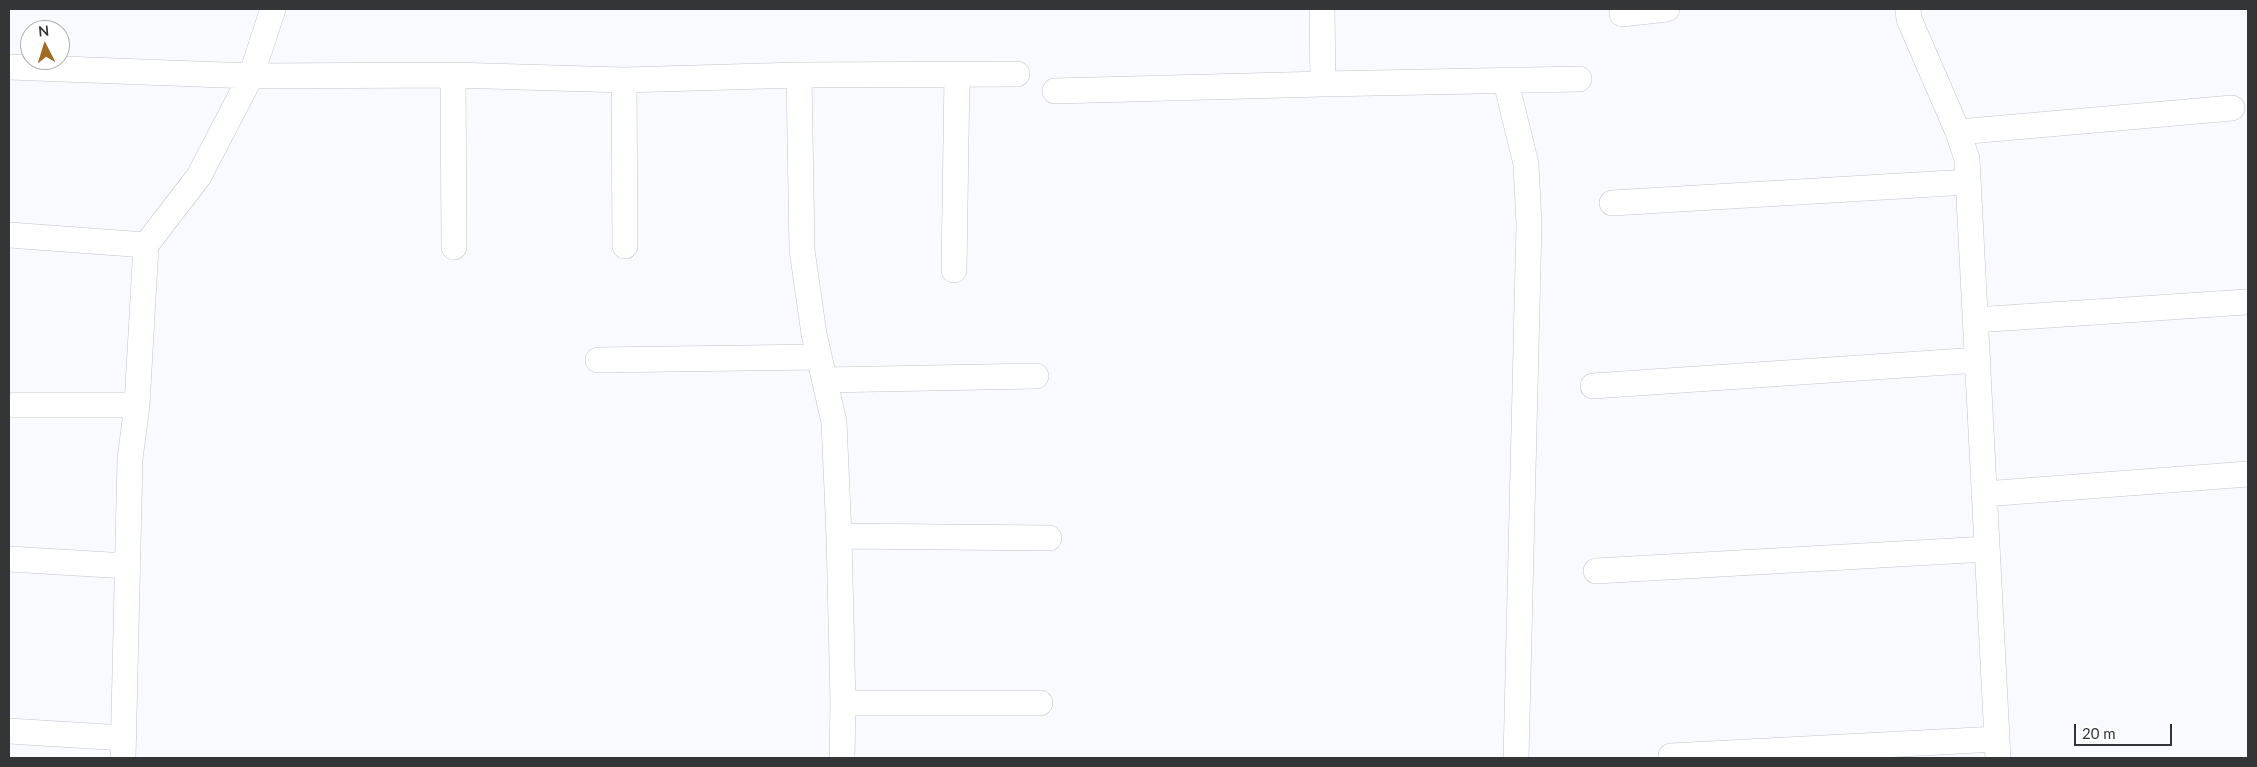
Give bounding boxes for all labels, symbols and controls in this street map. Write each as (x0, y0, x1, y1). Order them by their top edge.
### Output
north arrow (20, 20, 70, 70)
text: N (38, 22, 50, 39)
scale bar (2077, 714, 2174, 746)
text: 20 m (2082, 724, 2116, 742)

